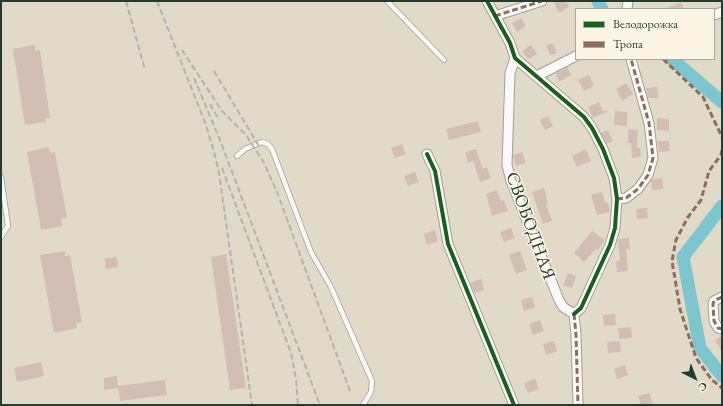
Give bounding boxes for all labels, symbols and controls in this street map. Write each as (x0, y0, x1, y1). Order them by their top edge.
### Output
legend (575, 8, 715, 60)
text: Велодорожка (613, 16, 678, 32)
text: Тропа (613, 36, 643, 52)
street label: СВОБОДНАЯ (501, 169, 559, 283)
north arrow (675, 358, 715, 398)
text: С (695, 379, 711, 395)

